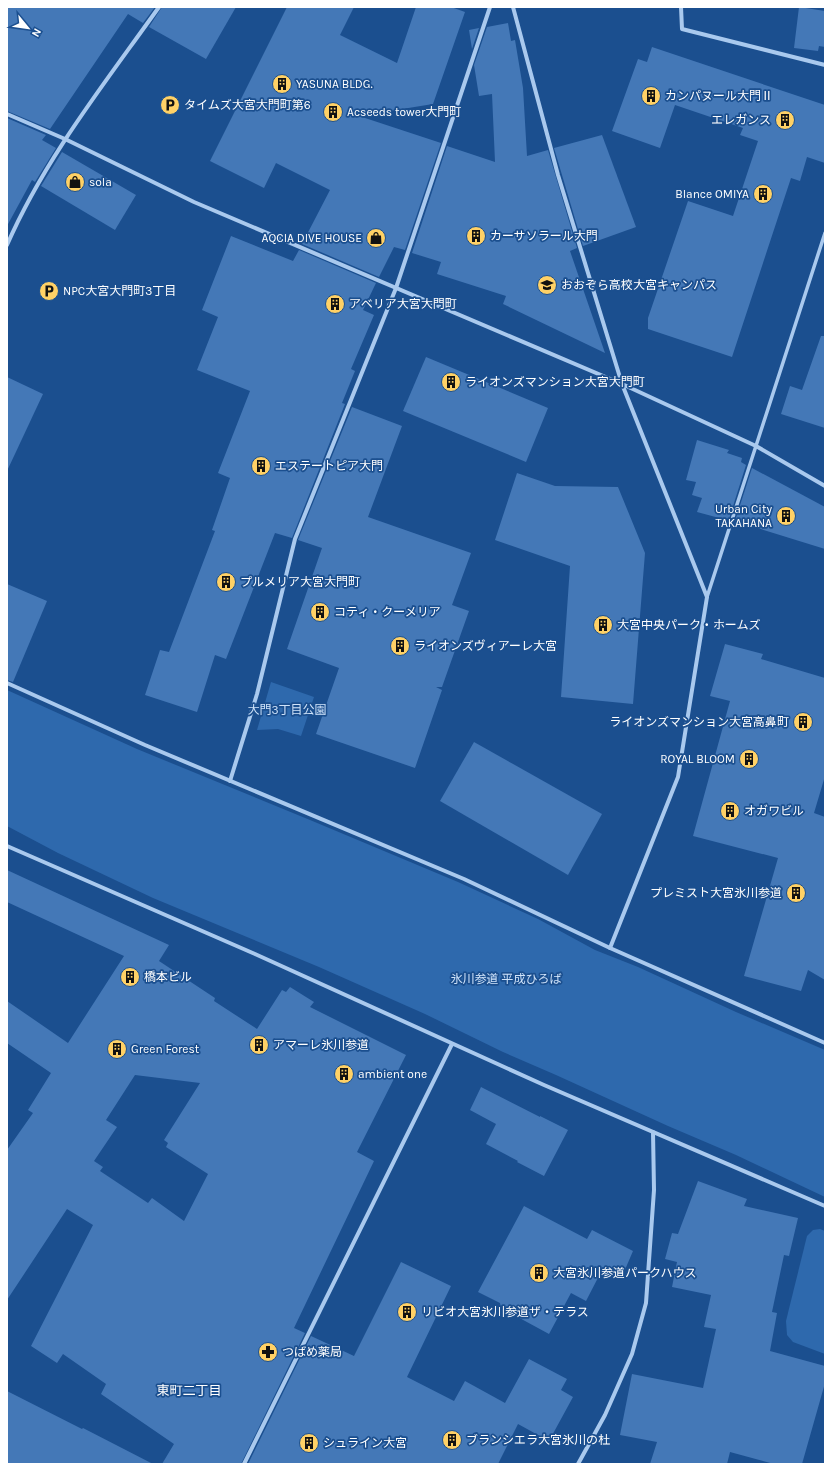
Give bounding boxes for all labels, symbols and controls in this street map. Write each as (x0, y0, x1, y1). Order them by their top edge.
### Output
north arrow (8, 8, 48, 48)
text: N (29, 26, 44, 39)
building icon: YASUNA BLDG. (271, 73, 293, 95)
place label: YASUNA BLDG. (296, 77, 373, 91)
building icon: カンパヌール大門Ⅱ (640, 85, 662, 107)
place label: カンパヌール大門Ⅱ (665, 89, 773, 103)
parking icon: タイムズ大宮大門町第6 (159, 94, 181, 116)
place label: タイムズ大宮大門町第6 (184, 98, 311, 112)
building icon: Acseeds tower大門町 (322, 101, 344, 123)
place label: Acseeds tower大門町 (347, 105, 461, 119)
building icon: エレガンス (774, 109, 796, 131)
place label: エレガンス (711, 113, 771, 127)
shop icon: sola (64, 171, 86, 193)
place label: sola (89, 175, 112, 189)
building icon: Blance OMIYA (752, 183, 774, 205)
place label: Blance OMIYA (675, 187, 749, 201)
building icon: カーサソラール大門 (465, 225, 487, 247)
shop icon: AQCIA DIVE HOUSE (365, 227, 387, 249)
place label: カーサソラール大門 (490, 229, 598, 243)
place label: AQCIA DIVE HOUSE (262, 231, 362, 245)
school or university icon: おおぞら高校大宮キャンパス (536, 274, 558, 296)
place label: おおぞら高校大宮キャンパス (561, 278, 717, 292)
parking icon: NPC大宮大門町3丁目 (38, 280, 60, 302)
place label: NPC大宮大門町3丁目 (63, 284, 176, 298)
building icon: アベリア大宮大門町 (324, 293, 346, 315)
place label: アベリア大宮大門町 (349, 297, 457, 311)
building icon: ライオンズマンション大宮大門町 (440, 371, 462, 393)
place label: ライオンズマンション大宮大門町 (465, 375, 645, 389)
building icon: エステートピア大門 (250, 455, 272, 477)
place label: エステートピア大門 (275, 459, 383, 473)
place label: Urban City TAKAHANA (715, 502, 772, 530)
building icon: Urban City TAKAHANA (775, 505, 797, 527)
building icon: プルメリア大宮大門町 (215, 571, 237, 593)
place label: プルメリア大宮大門町 (240, 575, 360, 589)
building icon: コティ・クーメリア (309, 601, 331, 623)
place label: コティ・クーメリア (334, 605, 441, 619)
building icon: 大宮中央パーク・ホームズ (592, 614, 614, 636)
place label: 大宮中央パーク・ホームズ (617, 618, 760, 632)
building icon: ライオンズヴィアーレ大宮 (389, 635, 411, 657)
place label: ライオンズヴィアーレ大宮 (414, 639, 557, 653)
park label: 大門3丁目公園 (247, 703, 327, 717)
building icon: ライオンズマンション大宮高鼻町 (792, 711, 814, 733)
place label: ライオンズマンション大宮高鼻町 (609, 715, 789, 729)
building icon: ROYAL BLOOM (738, 748, 760, 770)
place label: ROYAL BLOOM (660, 752, 735, 766)
building icon: オガワビル (719, 800, 741, 822)
place label: オガワビル (744, 804, 804, 818)
building icon: プレミスト大宮氷川参道 (785, 882, 807, 904)
place label: プレミスト大宮氷川参道 (650, 886, 782, 900)
building icon: 橋本ビル (119, 966, 141, 988)
place label: 橋本ビル (144, 970, 192, 984)
park label: 氷川参道 平成ひろば (451, 972, 561, 986)
building icon: アマーレ氷川参道 (248, 1034, 270, 1056)
building icon: Green Forest (106, 1038, 128, 1060)
place label: アマーレ氷川参道 (273, 1038, 369, 1052)
place label: Green Forest (131, 1042, 200, 1056)
building icon: ambient one (333, 1063, 355, 1085)
place label: ambient one (358, 1067, 427, 1081)
building icon: 大宮氷川参道パークハウス (528, 1262, 550, 1284)
place label: 大宮氷川参道パークハウス (553, 1266, 696, 1280)
building icon: リビオ大宮氷川参道ザ・テラス (396, 1301, 418, 1323)
place label: リビオ大宮氷川参道ザ・テラス (421, 1305, 589, 1319)
pharmacy icon: つばめ薬局 (257, 1341, 279, 1363)
place label: つばめ薬局 (282, 1345, 342, 1359)
district label: 東町二丁目 (156, 1383, 222, 1398)
building icon: ブランシエラ大宮氷川の杜 (441, 1429, 463, 1451)
building icon: シュライン大宮 (298, 1432, 320, 1454)
place label: ブランシエラ大宮氷川の杜 (466, 1433, 610, 1447)
place label: シュライン大宮 (323, 1436, 407, 1450)

